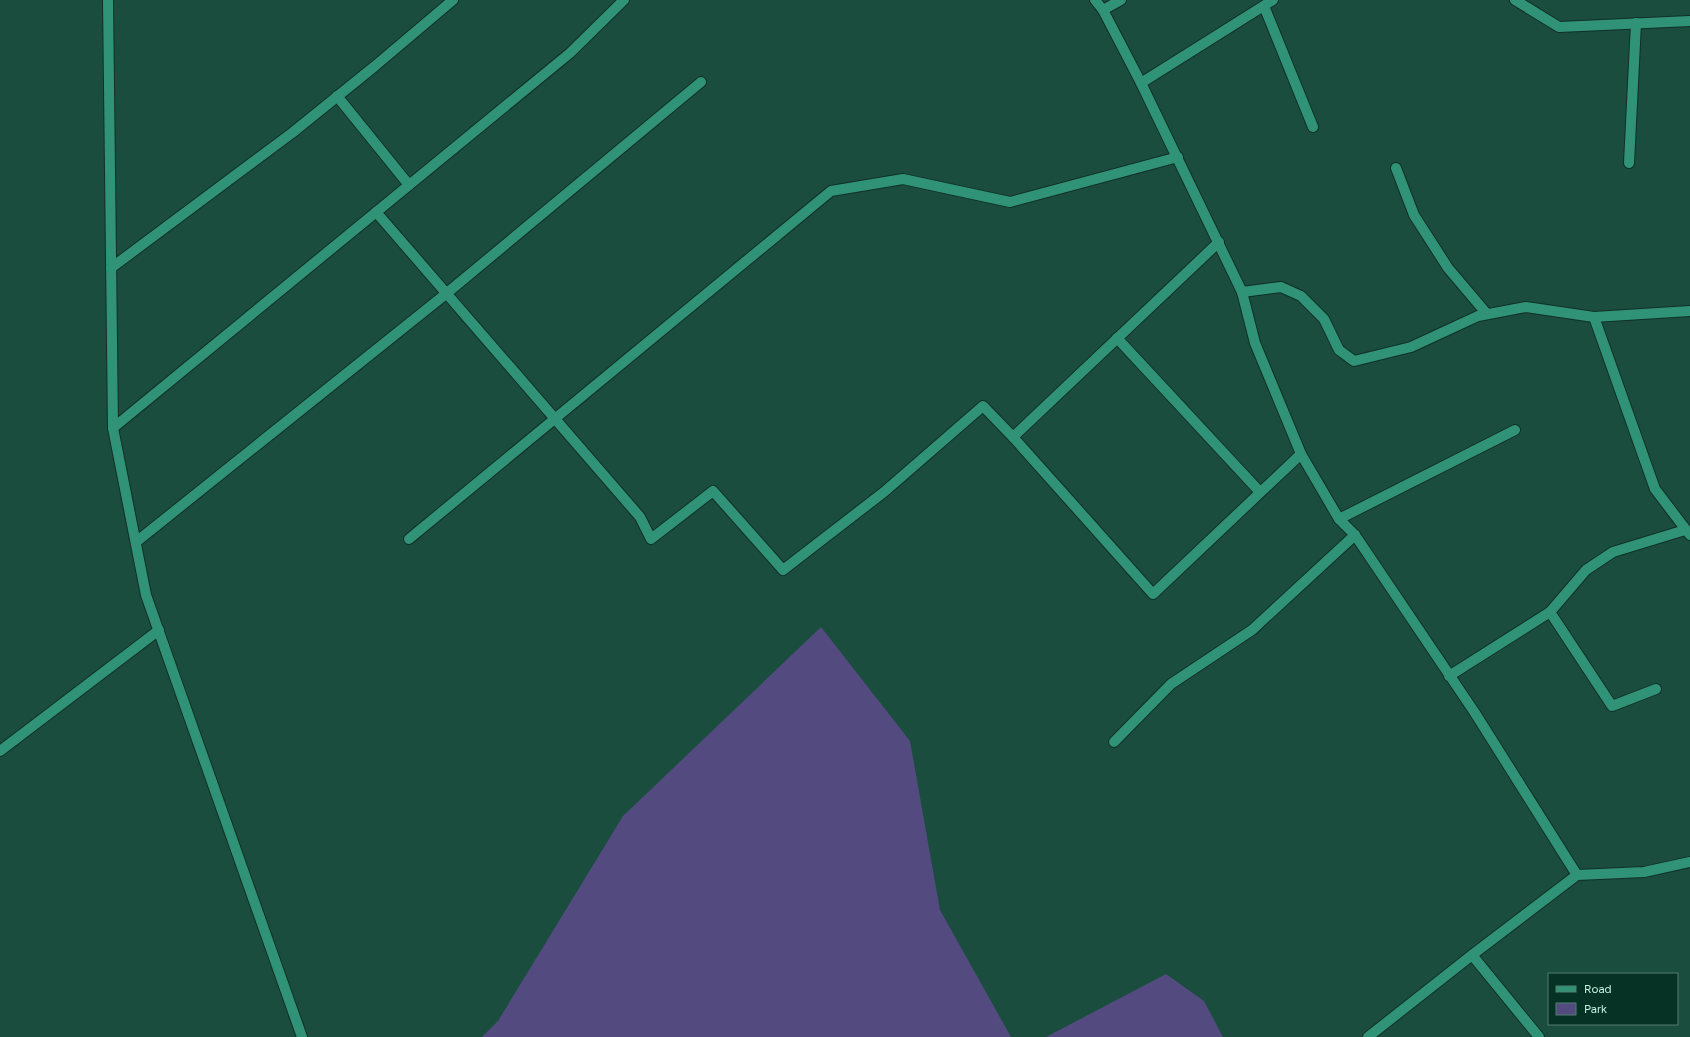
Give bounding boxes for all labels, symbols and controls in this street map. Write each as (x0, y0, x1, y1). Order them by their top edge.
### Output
legend (1548, 973, 1678, 1025)
text: Road (1584, 982, 1612, 996)
text: Park (1584, 1002, 1607, 1016)

